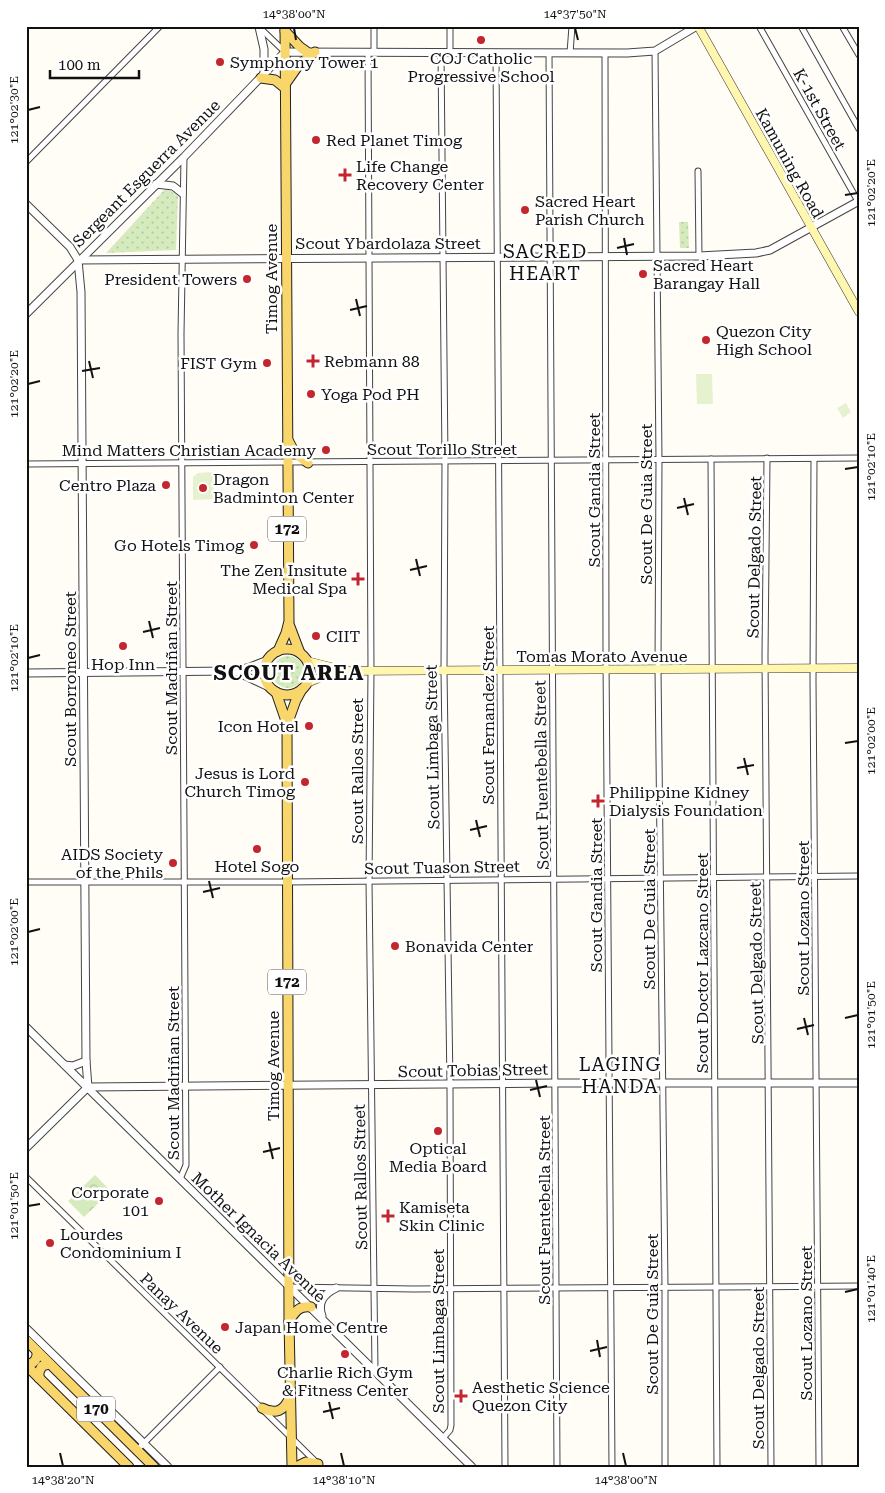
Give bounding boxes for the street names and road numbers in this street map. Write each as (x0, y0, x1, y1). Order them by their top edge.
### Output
street label: K-1st Street (789, 65, 850, 153)
street label: Sergeant Esguerra Avenue (69, 96, 224, 251)
street label: Kamuning Road (752, 105, 828, 222)
street label: Timog Avenue (262, 223, 281, 334)
street label: Scout Ybardolaza Street (295, 234, 481, 253)
street label: Scout Gandia Street (585, 413, 604, 567)
street label: Scout De Guia Street (637, 424, 656, 584)
street label: Scout Torillo Street (367, 440, 517, 459)
street label: Scout Delgado Street (744, 476, 765, 638)
road number: 172 (268, 516, 306, 542)
street label: Scout Madriñan Street (162, 581, 181, 755)
street label: Scout Borromeo Street (61, 591, 80, 767)
street label: Scout Fernandez Street (479, 626, 498, 804)
street label: Tomas Morato Avenue (516, 647, 688, 666)
street label: Scout Limbaga Street (422, 664, 443, 829)
street label: Scout Fuentebella Street (530, 680, 553, 870)
street label: Scout Rallos Street (348, 698, 367, 844)
street label: Scout Gandia Street (587, 818, 606, 972)
street label: Scout De Guia Street (640, 829, 659, 989)
street label: Scout Lozano Street (794, 840, 813, 996)
street label: Scout Doctor Lazcano Street (693, 853, 712, 1073)
street label: Scout Tuason Street (364, 857, 520, 878)
street label: Scout Delgado Street (746, 882, 767, 1044)
road number: 172 (268, 970, 306, 994)
street label: Scout Madriñan Street (164, 986, 183, 1160)
street label: Timog Avenue (264, 1010, 283, 1121)
street label: Scout Tobias Street (398, 1060, 548, 1081)
street label: Scout Rallos Street (350, 1104, 371, 1250)
street label: Scout Fuentebella Street (535, 1115, 554, 1305)
street label: Mother Ignacia Avenue (188, 1168, 330, 1306)
street label: Scout De Guia Street (643, 1234, 662, 1394)
street label: Scout Lozano Street (797, 1245, 816, 1401)
street label: Scout Limbaga Street (429, 1249, 448, 1413)
street label: Panay Avenue (136, 1269, 227, 1358)
street label: Scout Delgado Street (749, 1287, 768, 1449)
road number: 170 (77, 1396, 115, 1422)

